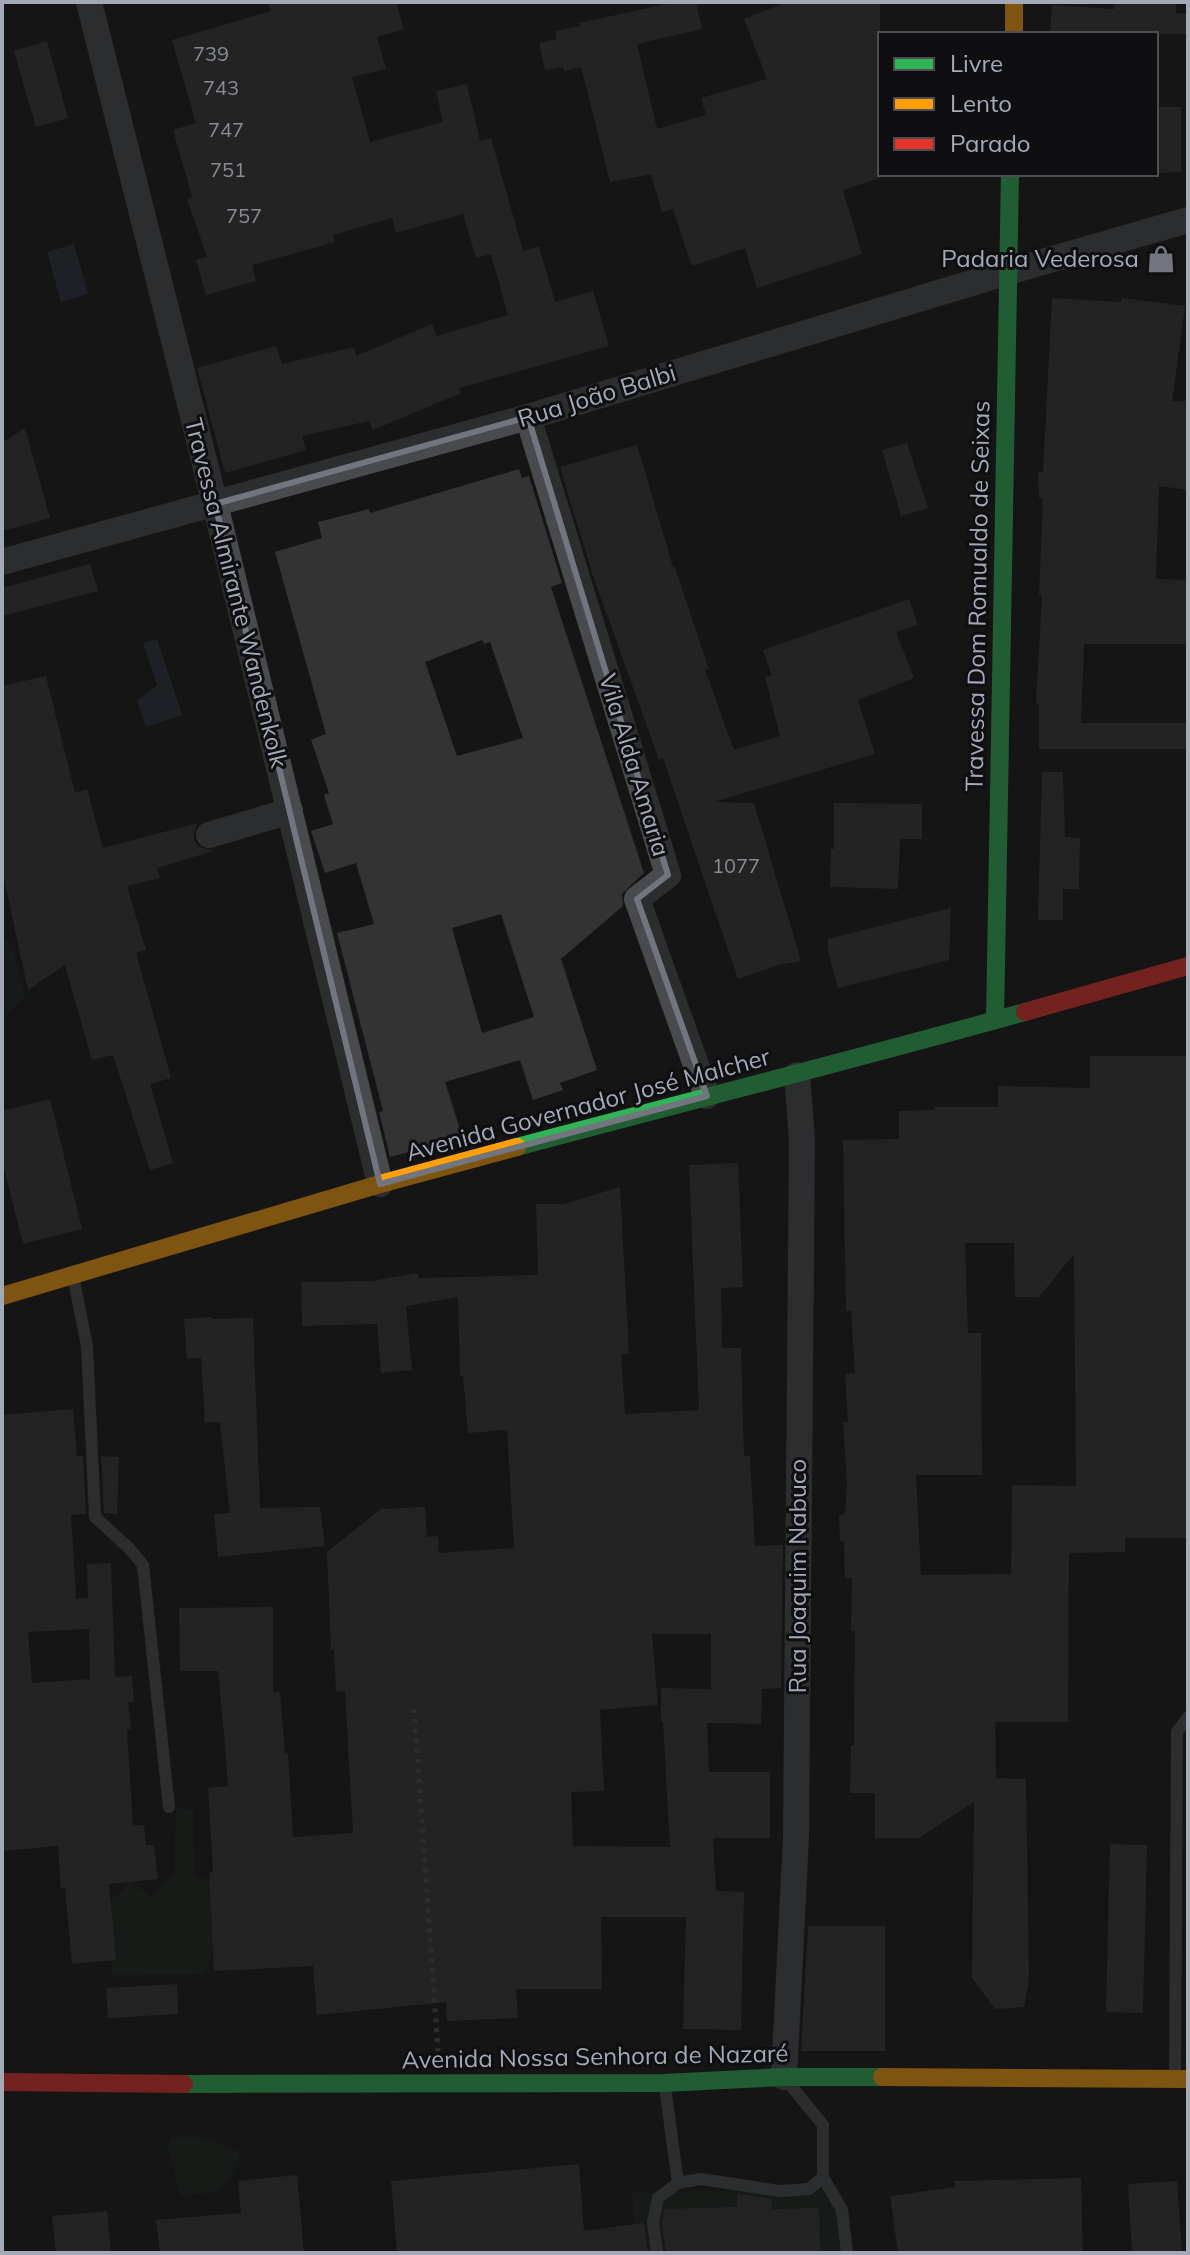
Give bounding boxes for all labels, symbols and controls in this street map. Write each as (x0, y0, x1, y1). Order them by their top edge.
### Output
legend (878, 32, 1158, 176)
house number: 739 (193, 41, 229, 66)
text: Livre (950, 48, 1003, 78)
house number: 743 (203, 75, 239, 100)
text: Lento (950, 88, 1012, 118)
house number: 747 (208, 117, 244, 142)
text: Parado (950, 128, 1031, 158)
house number: 751 (210, 157, 246, 182)
house number: 757 (226, 203, 262, 228)
place label: Padaria Vederosa (941, 243, 1139, 273)
shop icon: Padaria Vederosa (1146, 244, 1176, 274)
street label: Rua João Balbi (514, 357, 679, 433)
street label: Travessa Dom Romualdo de Seixas (959, 400, 995, 791)
street label: Travessa Almirante Wandenkolk (179, 415, 295, 771)
street label: Vila Alda Amaria (593, 670, 677, 860)
house number: 1077 (712, 853, 760, 878)
street label: Avenida Governador José Malcher (402, 1041, 773, 1167)
street label: Rua Joaquim Nabuco (782, 1459, 812, 1693)
street label: Avenida Nossa Senhora de Nazaré (401, 2038, 789, 2074)

